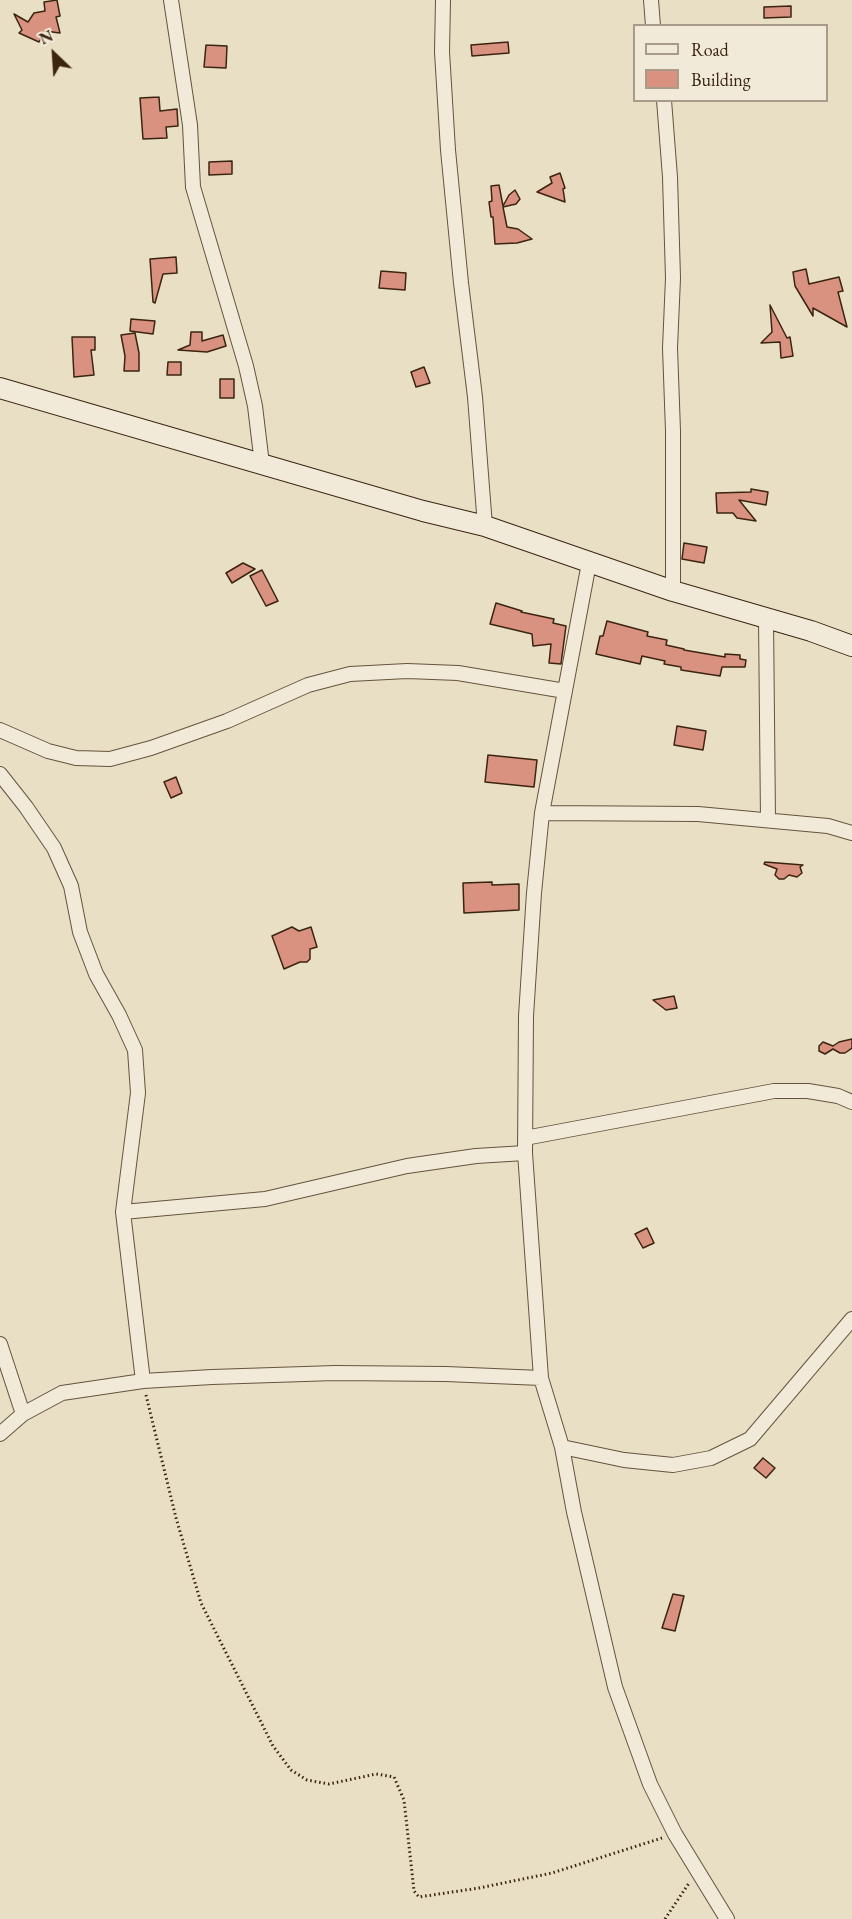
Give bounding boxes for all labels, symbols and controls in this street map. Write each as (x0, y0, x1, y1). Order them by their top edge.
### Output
north arrow (24, 24, 84, 84)
legend (633, 24, 828, 102)
text: N (36, 25, 56, 49)
text: Road (691, 38, 729, 61)
text: Building (691, 68, 751, 91)

